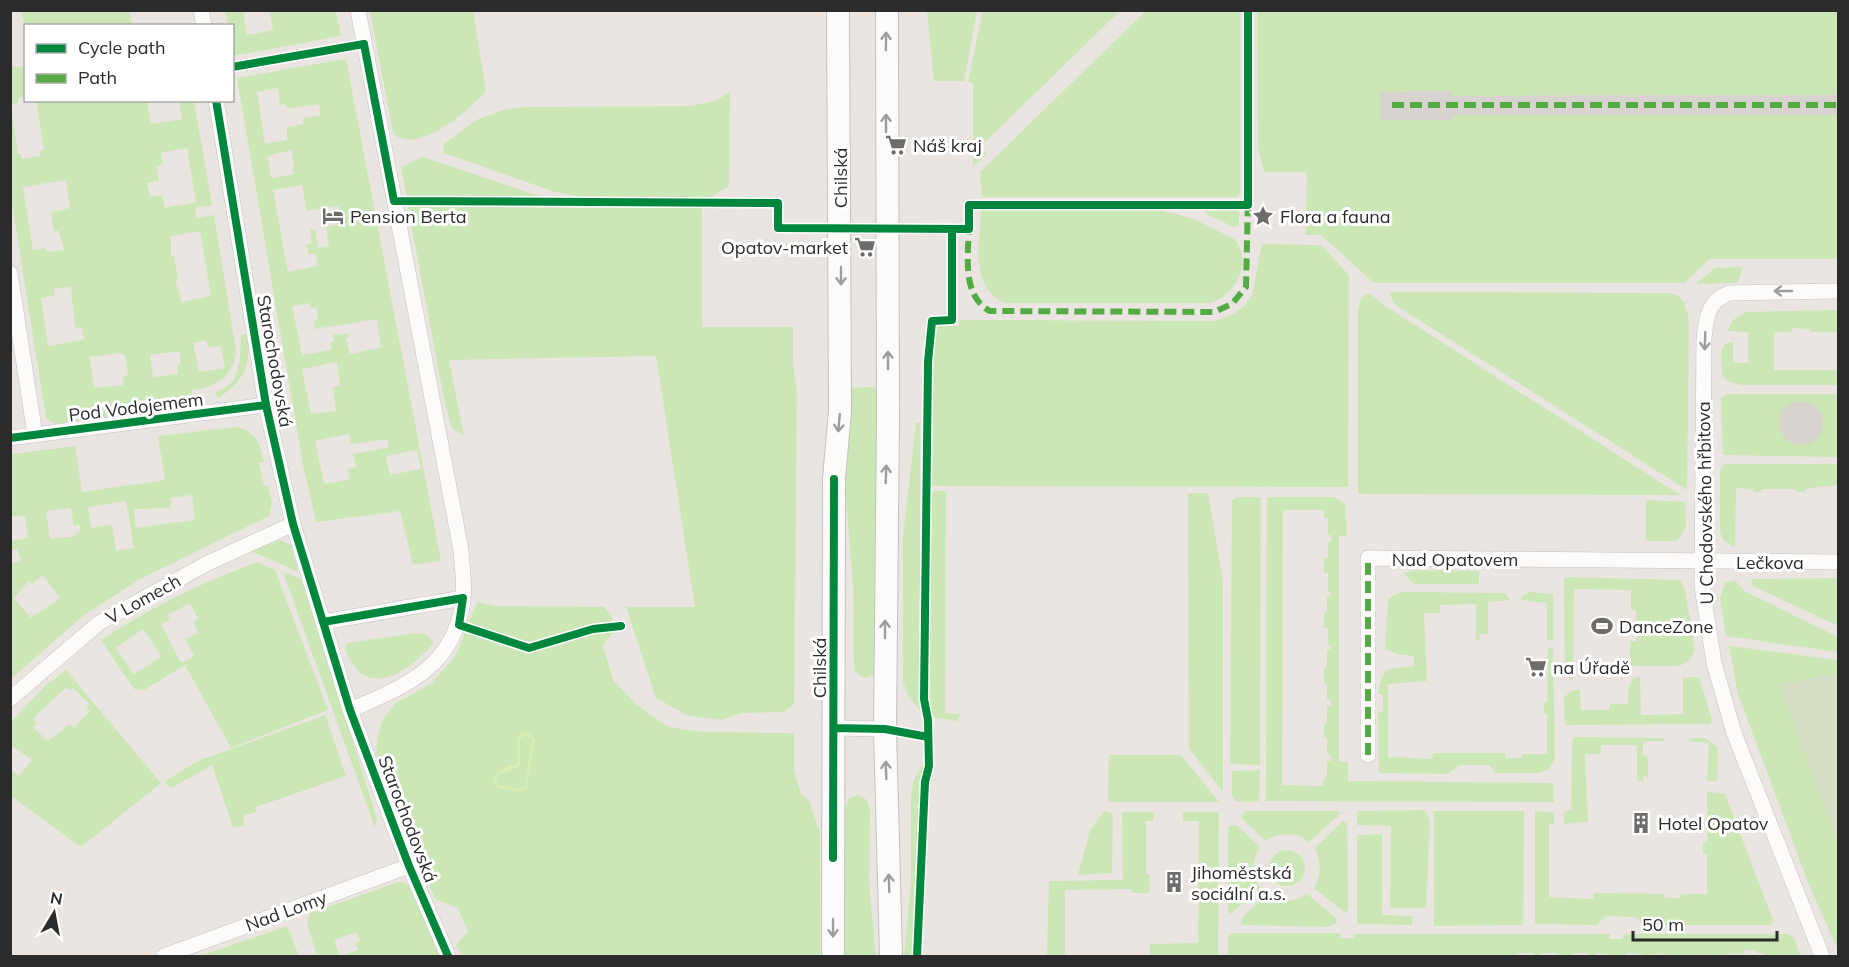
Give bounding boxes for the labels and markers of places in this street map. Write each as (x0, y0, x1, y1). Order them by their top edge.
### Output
supermarket icon: Náš kraj (884, 133, 908, 157)
place label: Náš kraj (913, 134, 982, 157)
hotel icon: Pension Berta (321, 204, 345, 228)
place icon: Flora a fauna (1251, 204, 1275, 228)
place label: Pension Berta (350, 205, 467, 228)
place label: Flora a fauna (1280, 205, 1391, 228)
supermarket icon: Opatov-market (853, 235, 877, 259)
place label: Opatov-market (721, 236, 848, 259)
sports icon: DanceZone (1590, 614, 1614, 638)
place label: DanceZone (1619, 615, 1713, 638)
supermarket icon: na Úřadě (1524, 655, 1548, 679)
place label: na Úřadě (1553, 656, 1630, 679)
building icon: Hotel Opatov (1629, 811, 1653, 835)
place label: Hotel Opatov (1658, 812, 1769, 835)
place label: Jihoměstská sociální a.s. (1191, 861, 1292, 905)
building icon: Jihoměstská sociální a.s. (1162, 870, 1186, 894)

